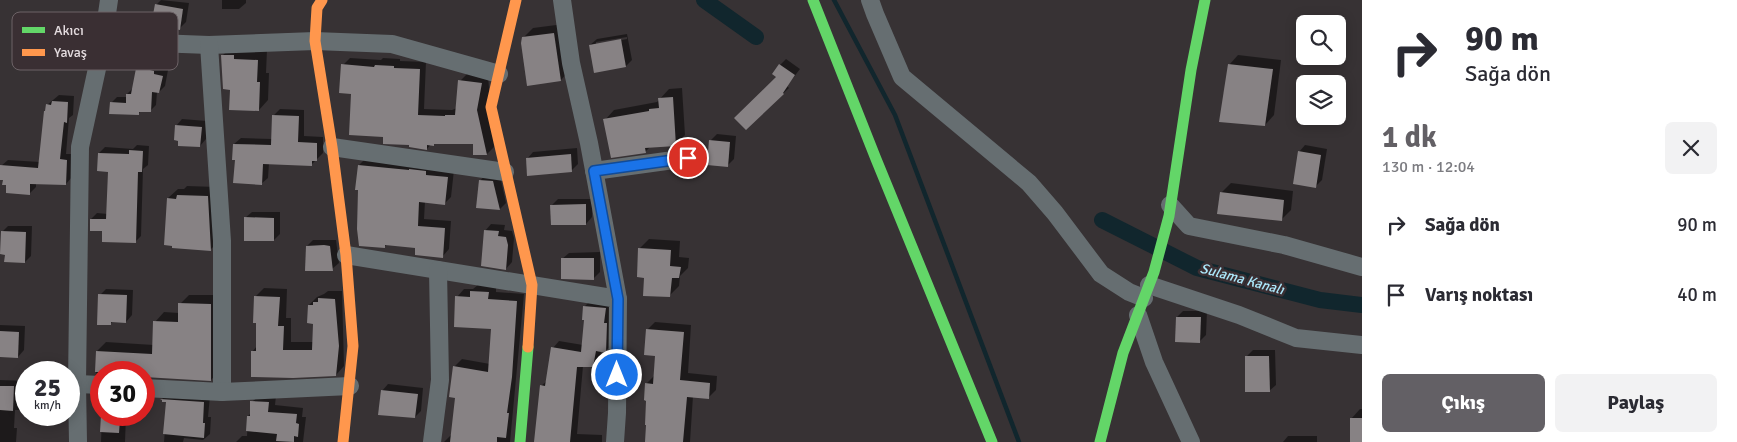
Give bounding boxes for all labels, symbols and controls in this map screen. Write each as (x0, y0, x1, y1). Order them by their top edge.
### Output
legend (12, 12, 178, 70)
map controls (1296, 15, 1346, 125)
button: search (1296, 15, 1346, 65)
text: 90 m (1465, 17, 1539, 60)
icon: right (1382, 20, 1447, 85)
text: Akıcı (54, 22, 84, 39)
text: Yavaş (54, 44, 87, 61)
text: Sağa dön (1465, 60, 1551, 87)
button: layers (1296, 75, 1346, 125)
text: 1 dk (1382, 119, 1437, 156)
button: close (1665, 122, 1717, 174)
pin (667, 137, 709, 179)
icon: arrive (674, 144, 702, 172)
text: 130 m · 12:04 (1382, 157, 1475, 177)
icon: right (1382, 211, 1410, 239)
text: Sağa dön (1425, 213, 1500, 237)
text: 90 m (1677, 213, 1717, 237)
water label: Sulama Kanalı (1198, 260, 1287, 299)
icon: arrive (1382, 281, 1410, 309)
text: Varış noktası (1425, 283, 1533, 307)
text: 40 m (1677, 283, 1717, 307)
position arrow (590, 348, 642, 400)
speed limit sign: 30 (90, 361, 155, 426)
text: 25 (34, 372, 61, 403)
button: Çıkış (1382, 374, 1545, 432)
button: Paylaş (1555, 374, 1717, 432)
text: km/h (34, 398, 61, 413)

